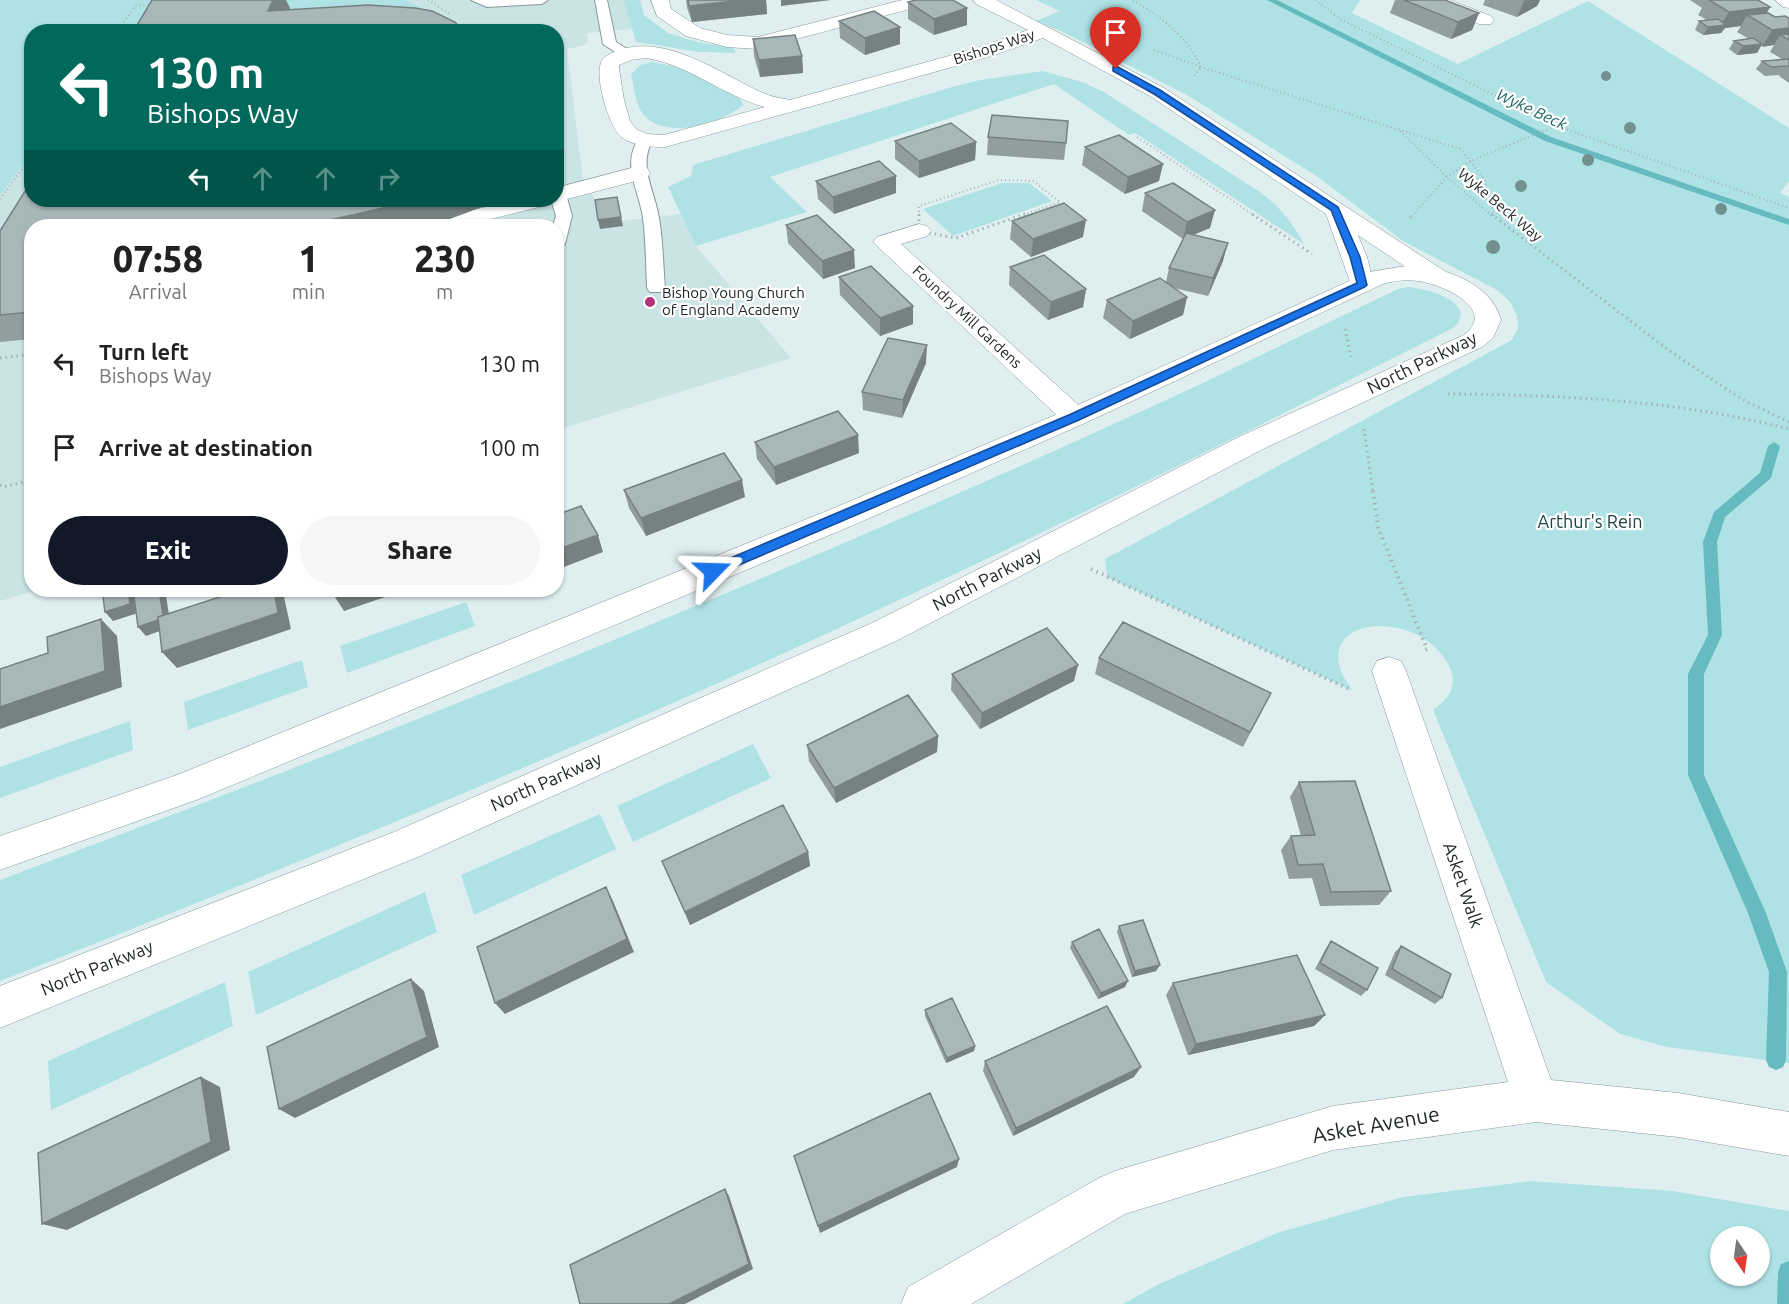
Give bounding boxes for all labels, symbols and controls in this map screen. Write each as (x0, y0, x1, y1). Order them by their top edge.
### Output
pin (1090, 7, 1141, 69)
icon: arrive (1099, 16, 1132, 49)
street label: Bishops Way (951, 25, 1037, 68)
icon: left (48, 48, 126, 126)
text: 130 m (147, 49, 264, 96)
water label: Wyke Beck (1494, 85, 1571, 133)
text: Bishops Way (147, 98, 299, 128)
icon: left (183, 162, 216, 195)
icon: ahead (246, 162, 279, 195)
icon: ahead (309, 162, 342, 195)
icon: right (372, 162, 405, 195)
street label: Wyke Beck Way (1455, 165, 1546, 245)
text: 07:58 (113, 238, 203, 279)
text: 1 (298, 238, 319, 279)
text: 230 (414, 238, 475, 279)
street label: Foundry Mill Gardens (909, 262, 1025, 372)
text: Arrival (129, 280, 187, 303)
text: min (292, 280, 325, 303)
text: m (436, 280, 453, 303)
place label: Bishop Young Church of England Academy (662, 284, 805, 318)
marker: Bishop Young Church of England Academy (643, 295, 657, 309)
street label: North Parkway (1364, 327, 1480, 397)
text: Turn left (99, 339, 189, 364)
icon: left (48, 347, 81, 380)
text: 130 m (479, 351, 540, 376)
text: Bishops Way (99, 364, 211, 387)
icon: arrive (48, 431, 81, 464)
text: Arrive at destination (99, 435, 313, 460)
text: 100 m (479, 435, 540, 460)
park label: Arthur's Rein (1537, 511, 1643, 531)
button: Exit (48, 516, 288, 585)
button: Share (300, 516, 540, 585)
position arrow (681, 539, 745, 603)
street label: North Parkway (929, 542, 1045, 614)
street label: North Parkway (487, 748, 604, 814)
street label: Asket Walk (1440, 839, 1488, 930)
street label: North Parkway (38, 935, 156, 999)
street label: Asket Avenue (1310, 1101, 1441, 1147)
north arrow (1710, 1226, 1770, 1286)
map controls (1710, 1226, 1770, 1286)

